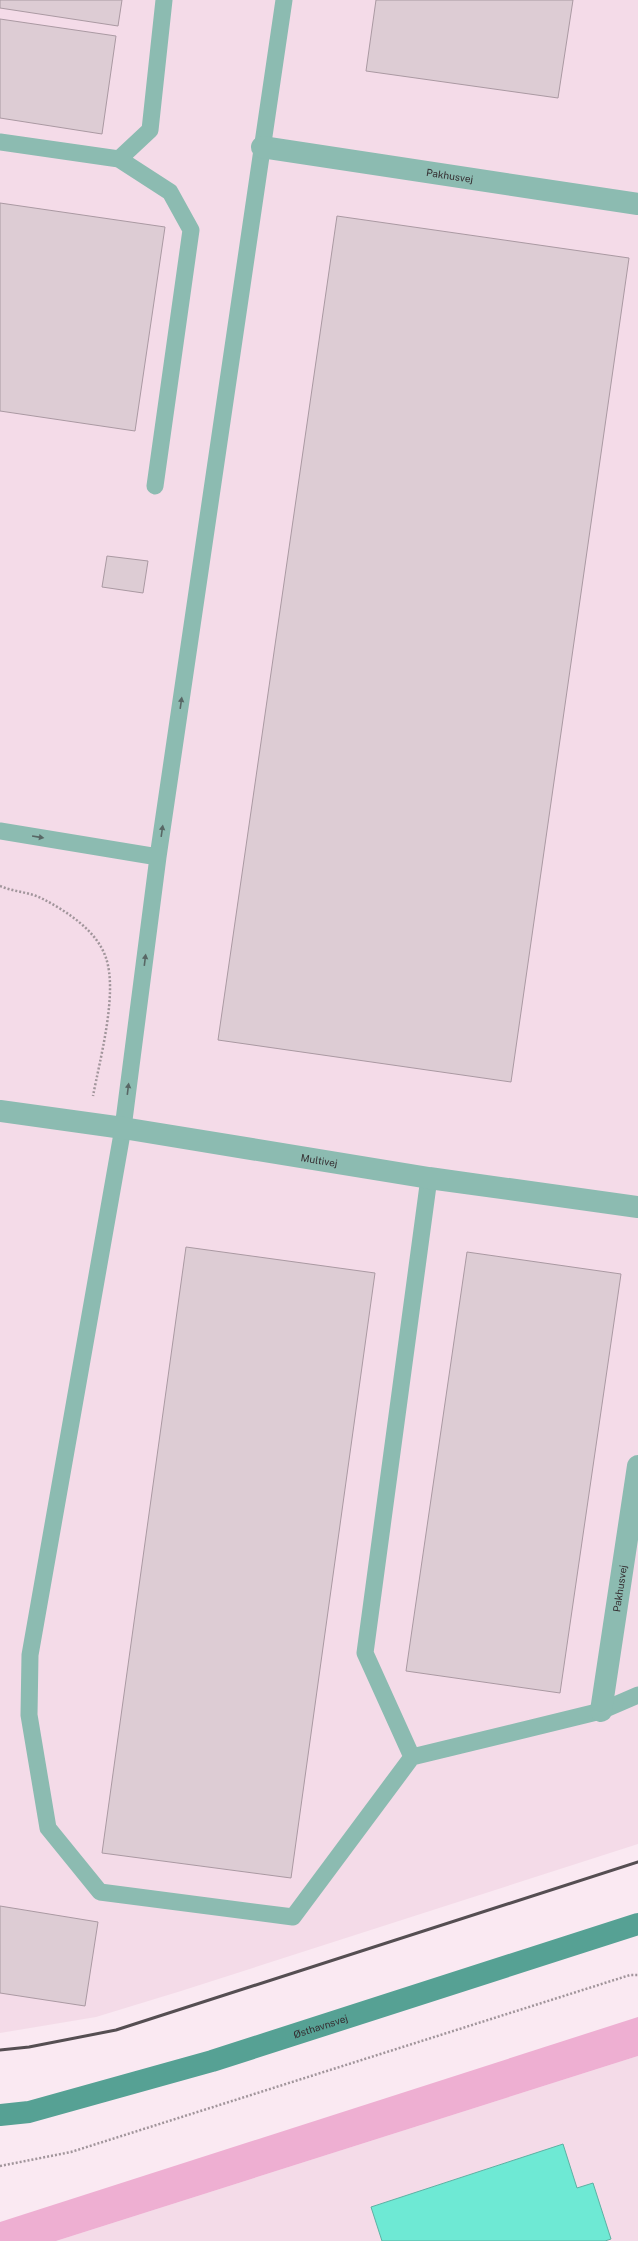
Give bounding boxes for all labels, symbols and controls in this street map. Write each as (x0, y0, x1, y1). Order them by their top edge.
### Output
street label: Pakhusvej (426, 166, 474, 185)
one-way arrow (178, 697, 184, 709)
one-way arrow (159, 825, 165, 837)
one-way arrow (32, 834, 45, 840)
one-way arrow (142, 954, 148, 966)
one-way arrow (125, 1083, 131, 1095)
street label: Multivej (300, 1151, 338, 1169)
street label: Pakhusvej (610, 1564, 629, 1613)
street label: Østhavnsvej (292, 2012, 349, 2041)

